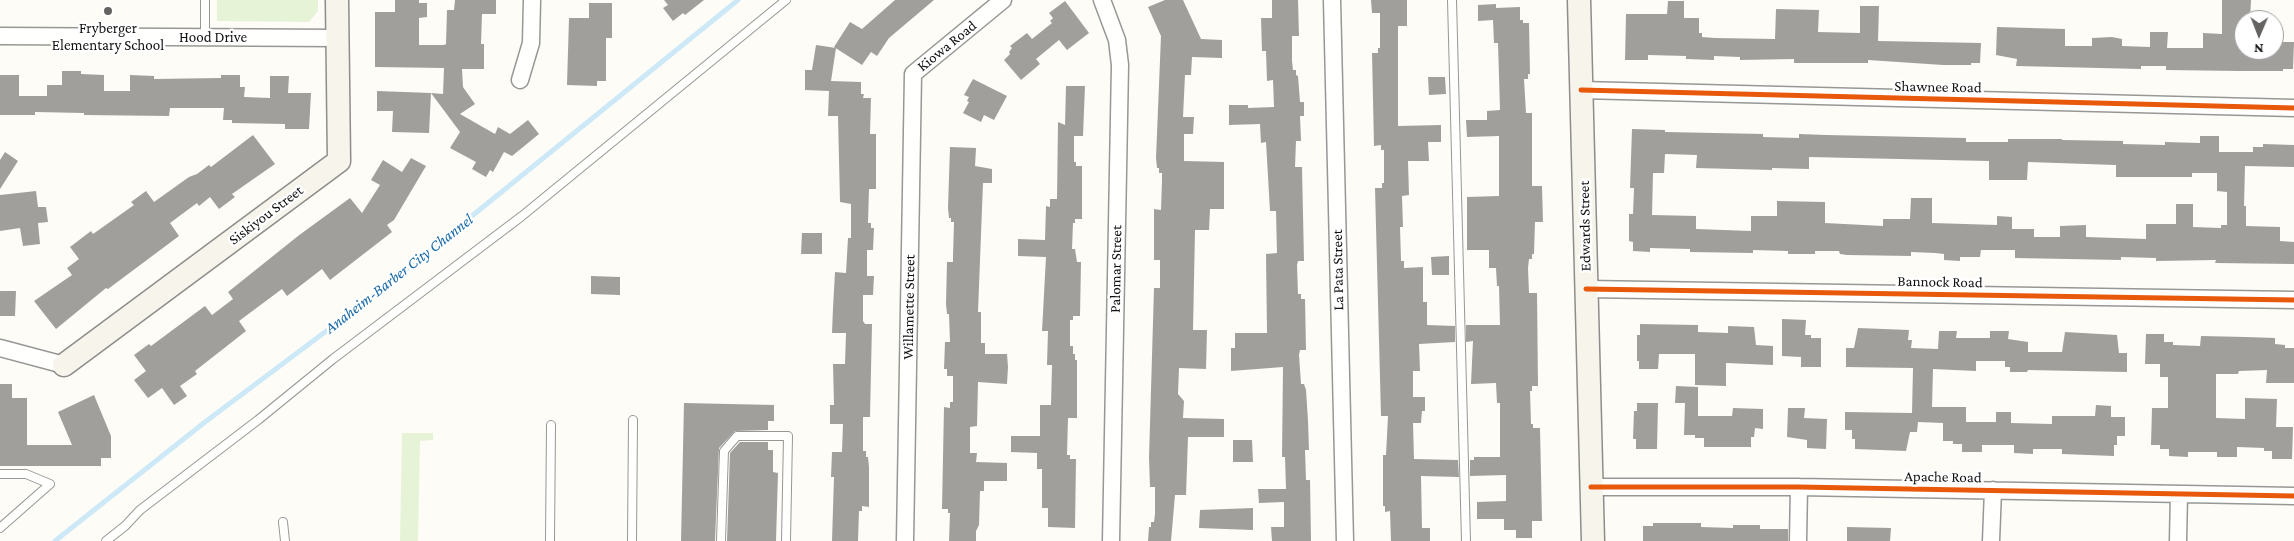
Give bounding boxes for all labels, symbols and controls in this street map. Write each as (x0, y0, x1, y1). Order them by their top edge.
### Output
marker: Fryberger Elementary School (102, 5, 114, 17)
north arrow (2234, 10, 2284, 60)
street label: Kiowa Road (914, 17, 980, 75)
place label: Fryberger Elementary School (52, 19, 164, 54)
street label: Hood Drive (179, 28, 247, 46)
text: N (2254, 41, 2264, 57)
street label: Shawnee Road (1894, 77, 1982, 97)
street label: Siskiyou Street (225, 181, 307, 249)
street label: Edwards Street (1575, 181, 1595, 271)
water label: Anaheim-Barber City Channel (321, 210, 477, 338)
street label: Palomar Street (1106, 225, 1126, 313)
street label: La Pata Street (1328, 229, 1348, 311)
street label: Willamette Street (899, 254, 919, 360)
street label: Bannock Road (1897, 272, 1983, 292)
street label: Apache Road (1904, 467, 1982, 487)

